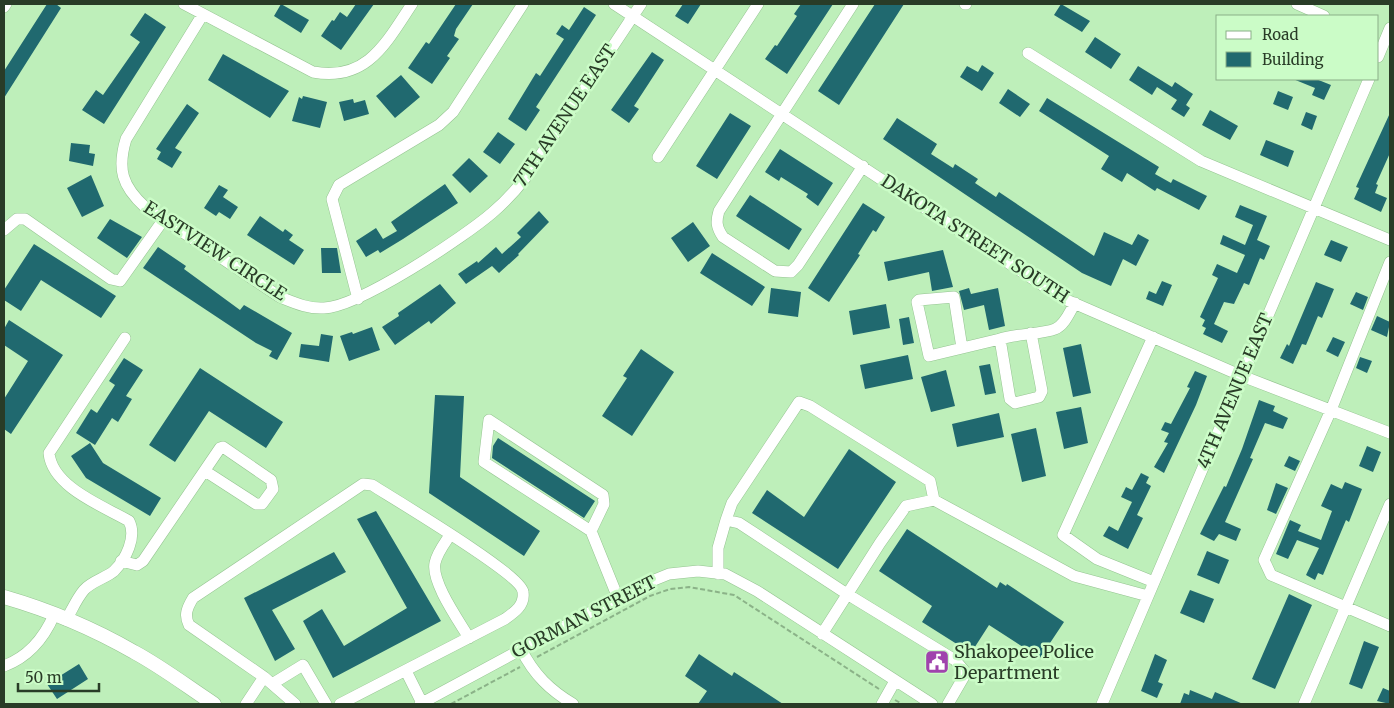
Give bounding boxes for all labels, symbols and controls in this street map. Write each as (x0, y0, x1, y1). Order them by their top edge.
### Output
legend (1216, 15, 1379, 80)
text: Road (1262, 25, 1298, 44)
street label: 7TH AVENUE EAST (508, 39, 621, 192)
text: Building (1262, 50, 1324, 69)
street label: DAKOTA STREET SOUTH (877, 169, 1074, 308)
street label: EASTVIEW CIRCLE (139, 196, 292, 306)
street label: 4TH AVENUE EAST (1191, 309, 1278, 472)
street label: GORMAN STREET (508, 570, 660, 663)
place label: Shakopee Police Department (954, 640, 1094, 684)
public building icon: Shakopee Police Department (924, 649, 950, 675)
scale bar (18, 660, 99, 692)
text: 50 m (25, 668, 62, 687)

